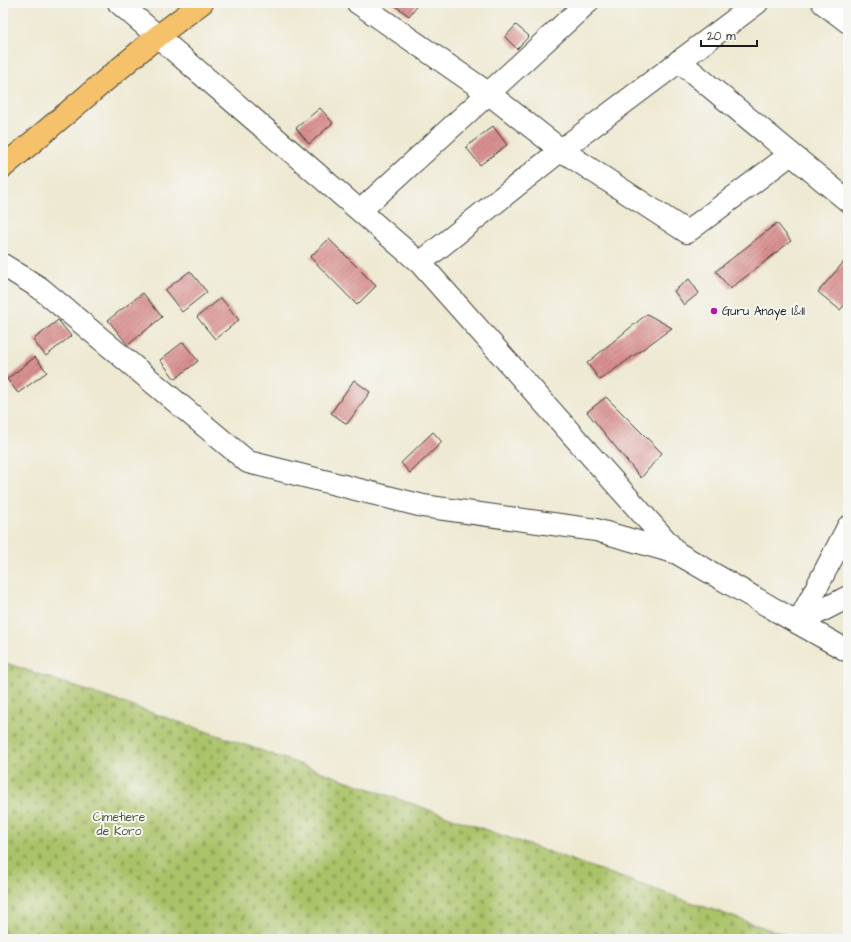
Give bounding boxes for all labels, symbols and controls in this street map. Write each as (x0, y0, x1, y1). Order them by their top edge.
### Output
scale bar (701, 22, 757, 48)
text: 20 m (707, 28, 736, 45)
place label: Guru Anaye I&II (722, 303, 805, 321)
marker: Guru Anaye I&II (709, 306, 719, 316)
park label: Cimetiere de Koro (93, 809, 146, 840)

